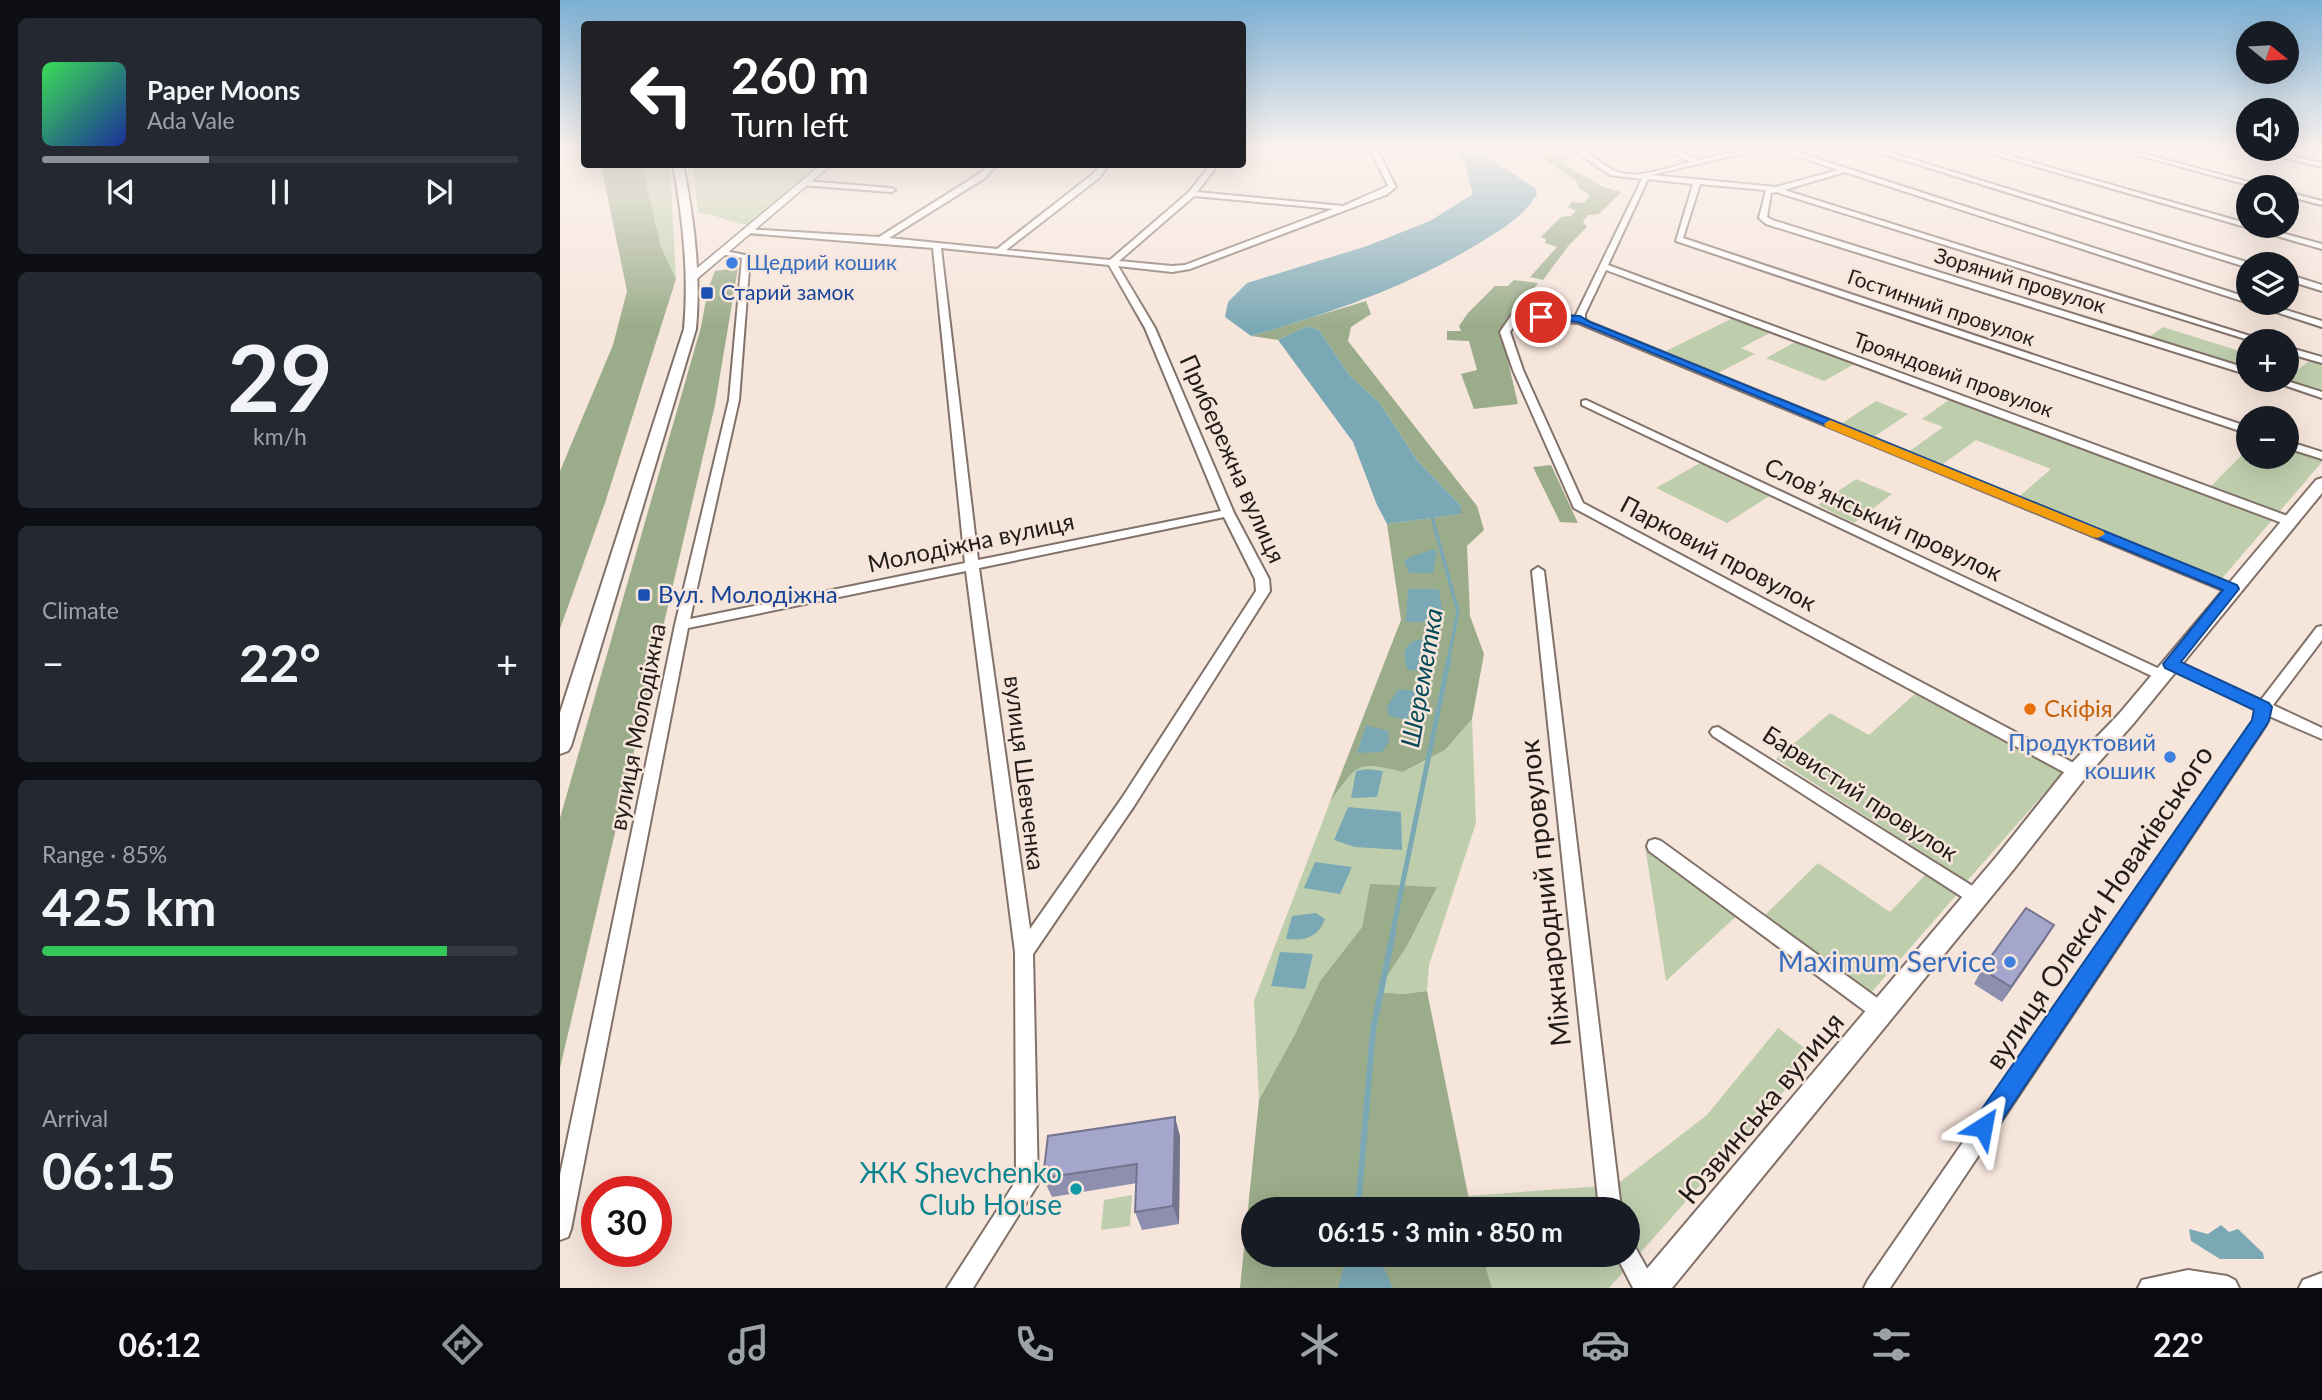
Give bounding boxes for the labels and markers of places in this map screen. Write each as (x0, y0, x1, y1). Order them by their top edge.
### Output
place label: Щедрий кошик (746, 249, 897, 274)
marker: Щедрий кошик (724, 255, 740, 271)
place label: Старий замок (721, 279, 854, 304)
marker: Старий замок (699, 285, 715, 301)
pin (1511, 287, 1571, 347)
place label: Вул. Молодіжна (658, 579, 838, 608)
marker: Вул. Молодіжна (636, 587, 652, 603)
place label: Скіфія (2044, 693, 2113, 722)
marker: Скіфія (2022, 701, 2038, 717)
place label: Продуктовий кошик (2008, 727, 2157, 784)
marker: Продуктовий кошик (2162, 749, 2178, 765)
place label: Maximum Service (1778, 944, 1996, 978)
marker: Maximum Service (2002, 954, 2018, 970)
place label: ЖК Shevchenko Club House (859, 1155, 1062, 1221)
marker: ЖК Shevchenko Club House (1068, 1181, 1084, 1197)

